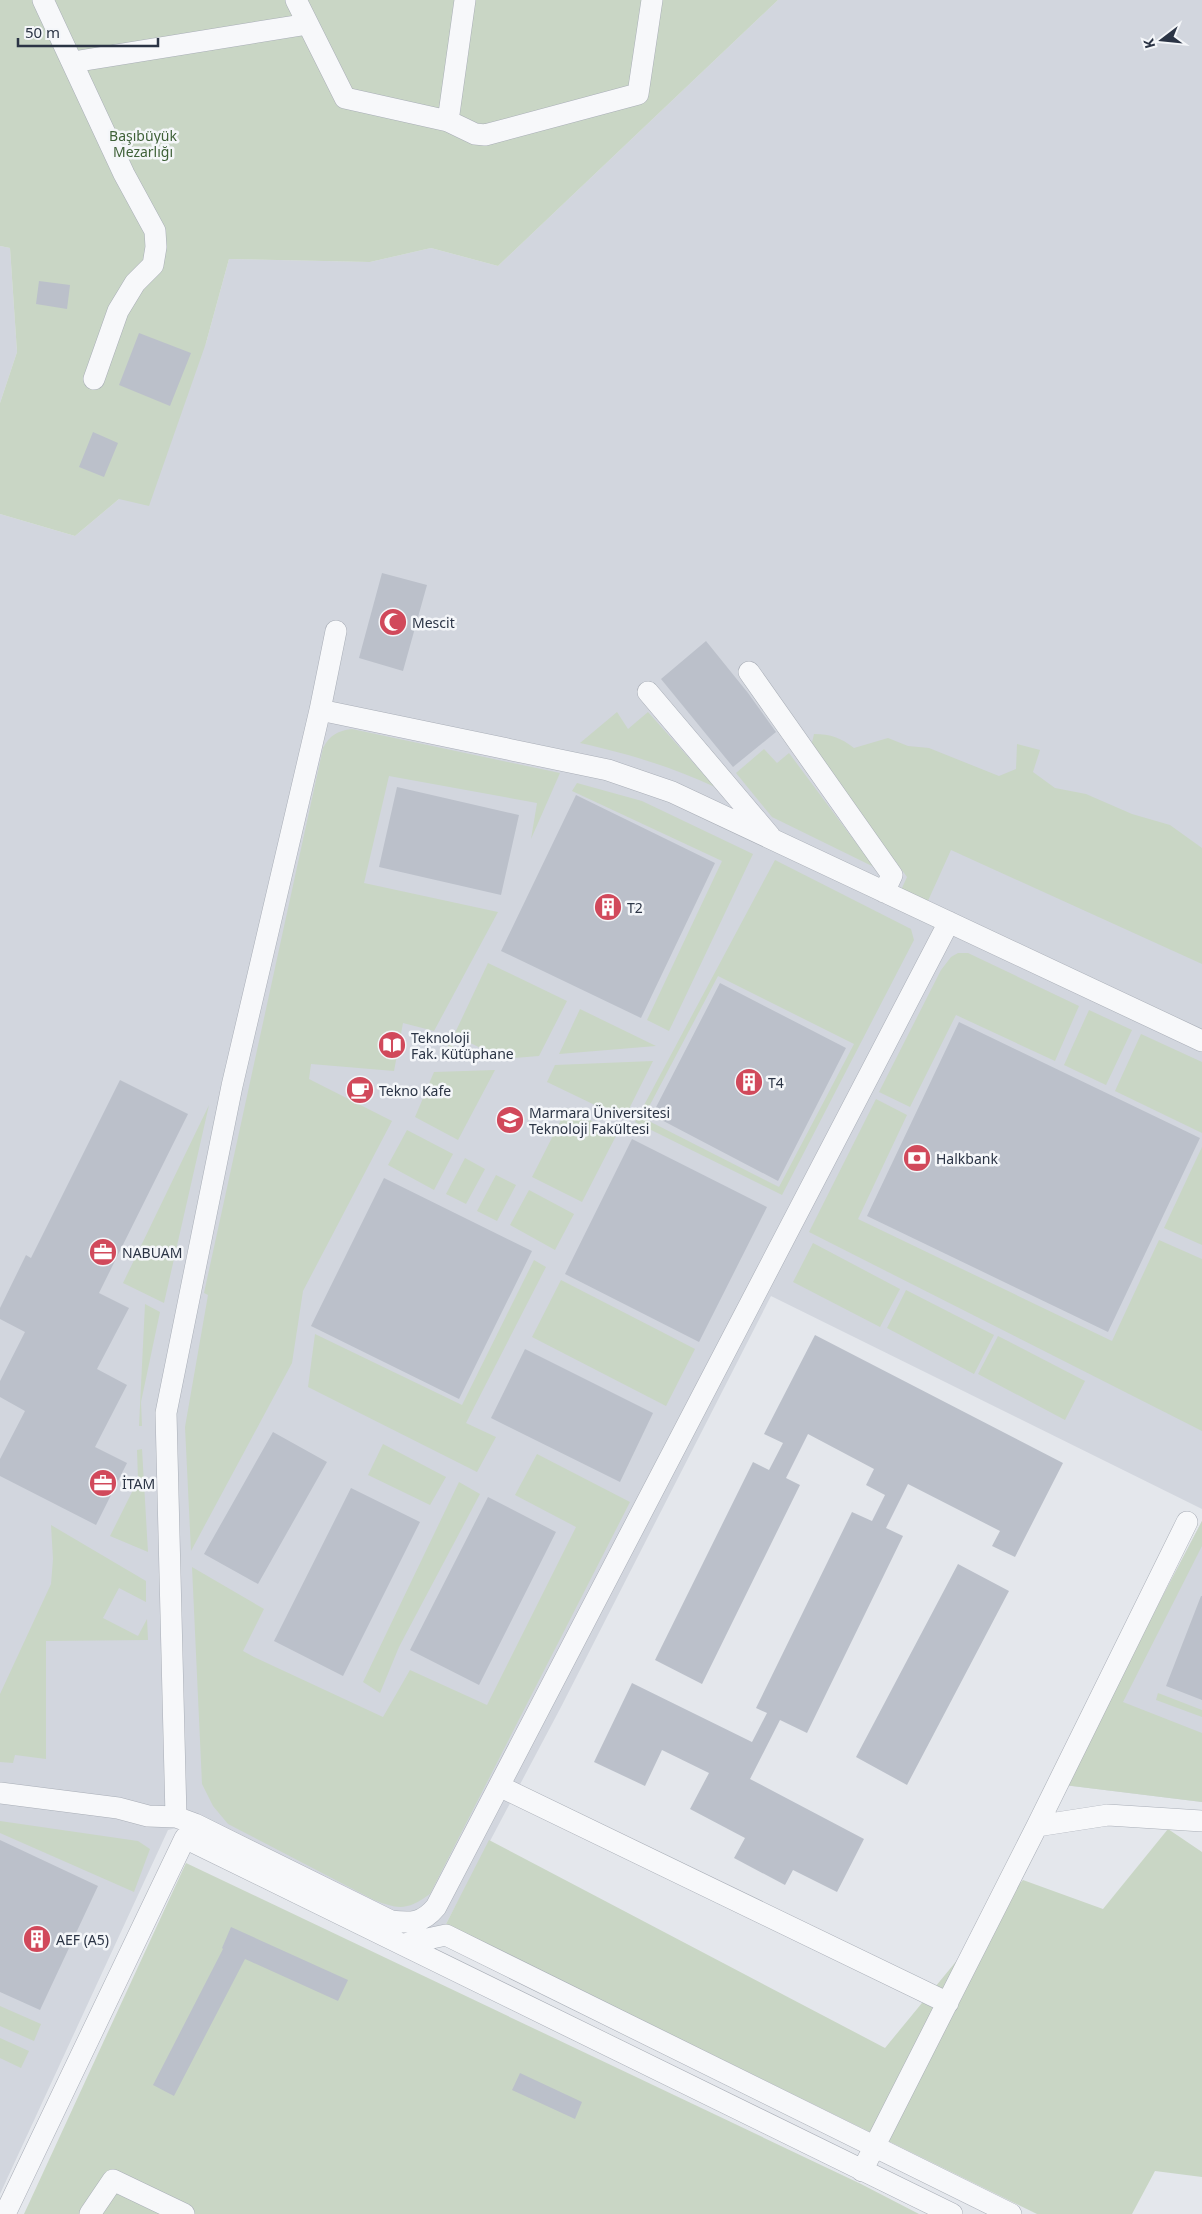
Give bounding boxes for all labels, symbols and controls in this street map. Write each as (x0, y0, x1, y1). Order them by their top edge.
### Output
scale bar (18, 15, 158, 47)
north arrow (1137, 15, 1187, 65)
text: 50 m (25, 22, 60, 42)
text: K (1138, 36, 1159, 51)
park label: Başıbüyük Mezarlığı (109, 126, 177, 161)
mosque icon: Mescit (378, 607, 408, 637)
place label: Mescit (412, 613, 455, 632)
building icon: T2 (593, 892, 623, 922)
place label: T2 (627, 898, 643, 917)
place label: Teknoloji Fak. Kütüphane (411, 1028, 514, 1063)
library icon: Teknoloji Fak. Kütüphane (377, 1030, 407, 1060)
building icon: T4 (734, 1067, 764, 1097)
place label: T4 (768, 1073, 784, 1092)
cafe icon: Tekno Kafe (345, 1075, 375, 1105)
place label: Tekno Kafe (379, 1081, 451, 1100)
place label: Marmara Üniversitesi Teknoloji Fakültesi (529, 1103, 670, 1138)
school or university icon: Marmara Üniversitesi Teknoloji Fakültesi (495, 1105, 525, 1135)
bank icon: Halkbank (902, 1143, 932, 1173)
place label: Halkbank (936, 1149, 998, 1168)
office icon: NABUAM (88, 1237, 118, 1267)
place label: NABUAM (122, 1243, 182, 1262)
office icon: İTAM (88, 1468, 118, 1498)
place label: İTAM (122, 1474, 155, 1493)
building icon: AEF (A5) (22, 1924, 52, 1954)
place label: AEF (A5) (56, 1930, 109, 1949)

